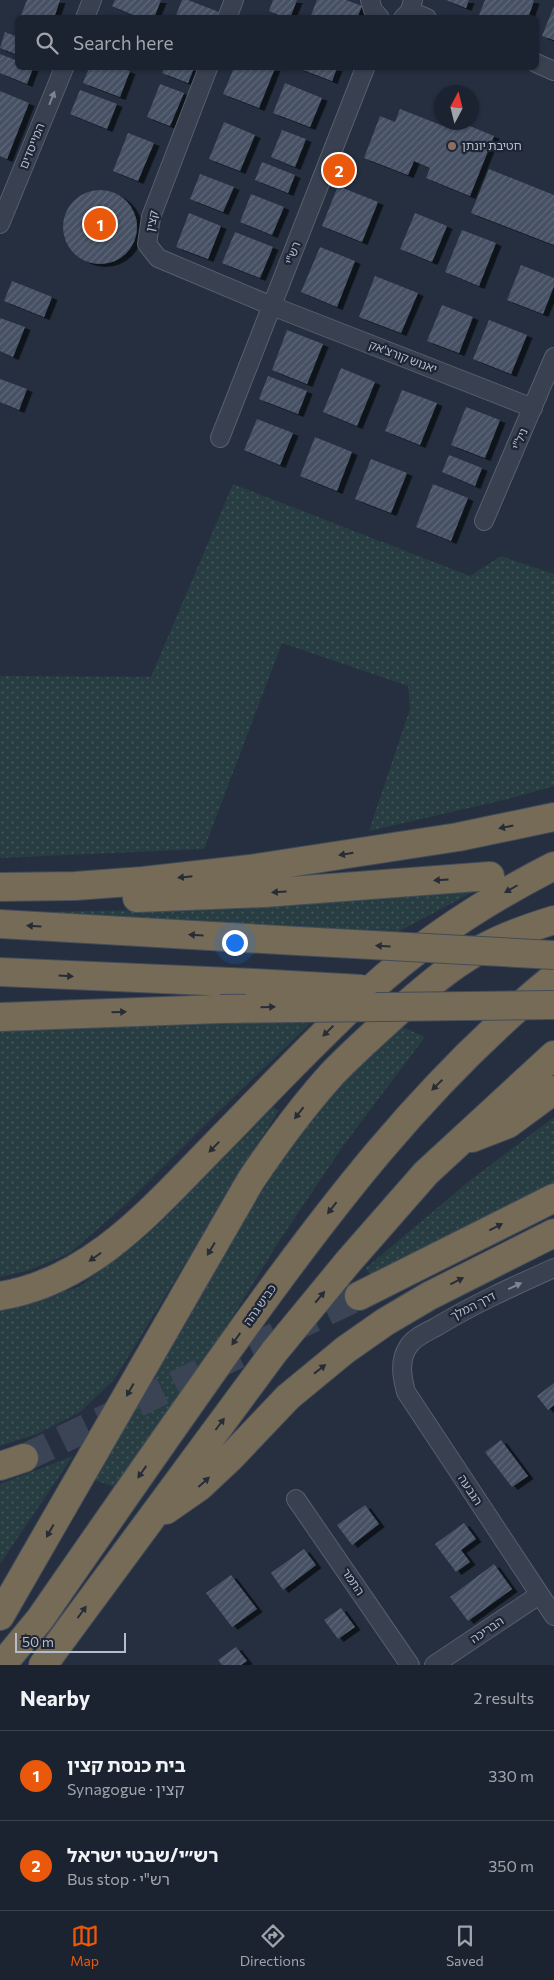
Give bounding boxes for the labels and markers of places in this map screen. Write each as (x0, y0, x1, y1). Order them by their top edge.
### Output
place label: חטיבת יונתן (462, 138, 522, 152)
marker: חטיבת יונתן (446, 140, 458, 152)
pin: 2 (323, 151, 355, 189)
pin: 1 (84, 205, 116, 243)

